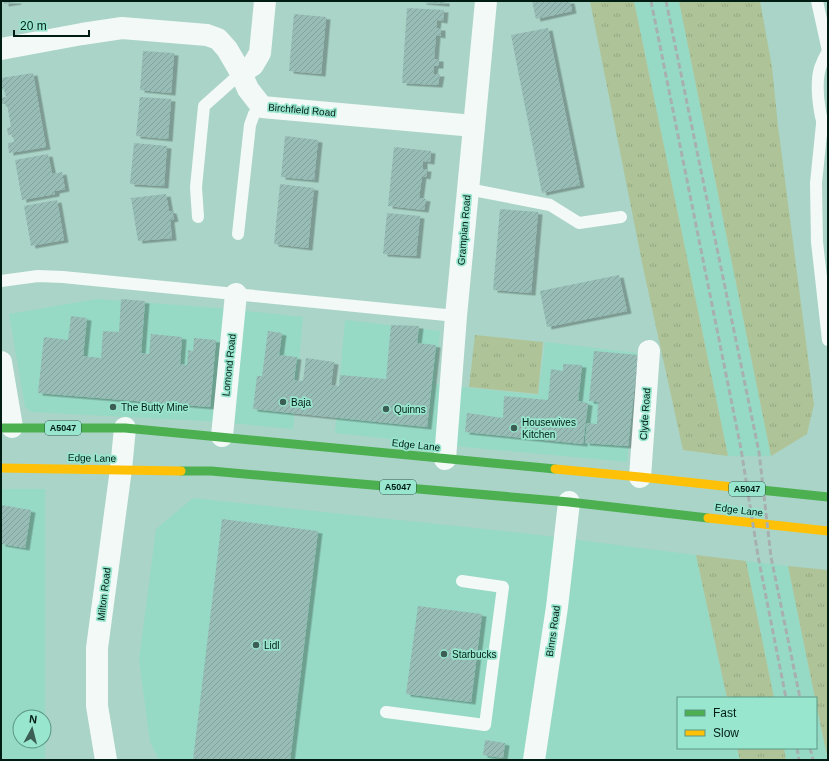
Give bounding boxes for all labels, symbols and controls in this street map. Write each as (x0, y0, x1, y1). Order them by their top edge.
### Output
scale bar (14, 12, 89, 38)
text: 20 m (20, 19, 47, 33)
street label: Birchfield Road (268, 102, 336, 118)
street label: Grampian Road (455, 194, 473, 266)
street label: Lomond Road (220, 333, 238, 397)
street label: Clyde Road (638, 388, 652, 440)
marker: Baja (278, 397, 288, 407)
place label: Baja (291, 397, 311, 408)
marker: The Butty Mine (108, 402, 118, 412)
place label: The Butty Mine (121, 402, 189, 413)
marker: Quinns (381, 404, 391, 414)
place label: Quinns (394, 404, 426, 415)
place label: Housewives Kitchen (522, 417, 576, 440)
road number: A5047 (45, 421, 81, 435)
marker: Housewives Kitchen (509, 423, 519, 433)
street label: Edge Lane (391, 437, 441, 453)
street label: Edge Lane (68, 452, 117, 464)
road number: A5047 (380, 480, 416, 494)
road number: A5047 (729, 482, 765, 496)
street label: Edge Lane (714, 502, 764, 518)
street label: Milton Road (95, 567, 113, 621)
street label: Binns Road (544, 605, 562, 657)
marker: Lidl (251, 640, 261, 650)
place label: Lidl (264, 640, 280, 651)
marker: Starbucks (439, 649, 449, 659)
place label: Starbucks (452, 649, 496, 660)
legend (677, 697, 817, 749)
text: Fast (713, 706, 737, 720)
north arrow (12, 709, 52, 749)
text: N (29, 713, 38, 726)
text: Slow (713, 726, 739, 740)

